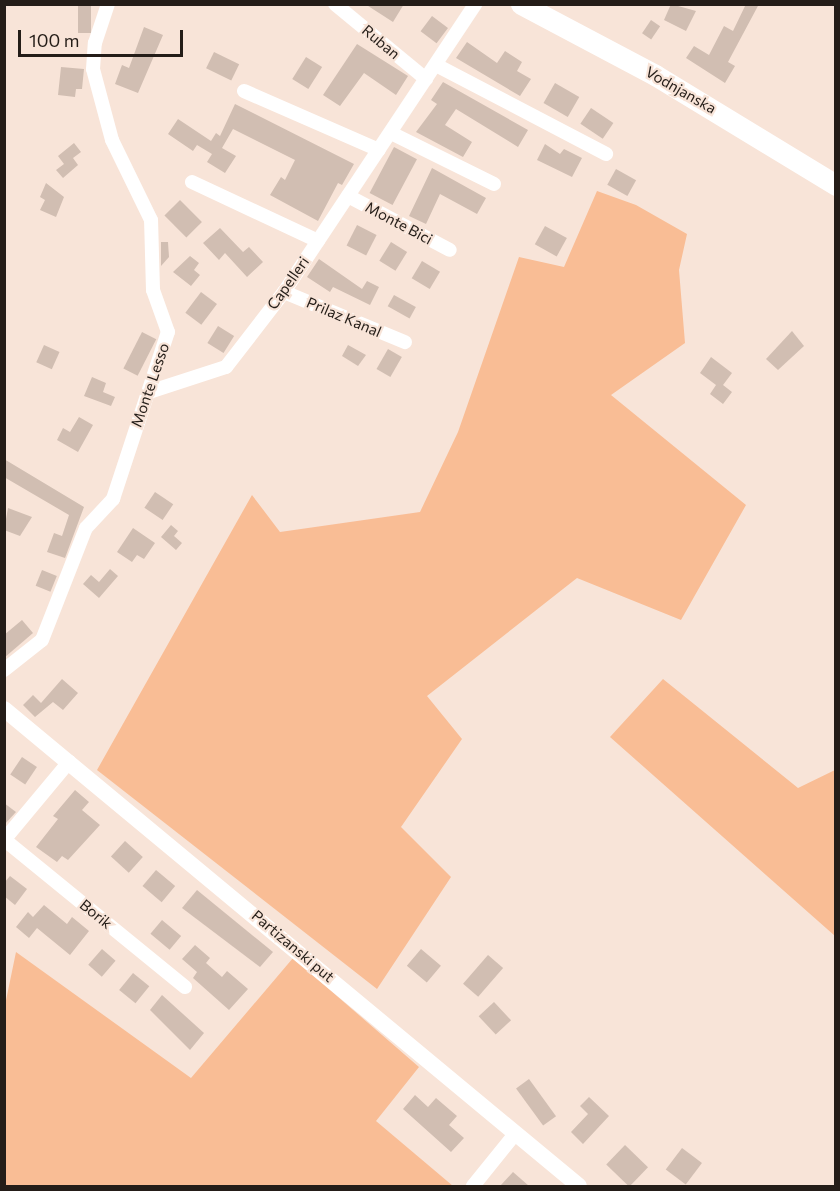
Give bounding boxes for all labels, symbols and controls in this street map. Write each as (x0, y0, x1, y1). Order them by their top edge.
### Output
scale bar (21, 18, 186, 56)
street label: Ruban (358, 21, 404, 63)
text: 100 m (29, 29, 79, 51)
street label: Vodnjanska (642, 63, 720, 117)
street label: Monte Bici (362, 198, 436, 248)
street label: Capelleri (263, 253, 313, 313)
street label: Prilaz Kanal (304, 293, 384, 341)
street label: Monte Lesso (127, 341, 173, 429)
street label: Borik (76, 895, 116, 933)
street label: Partizanski put (248, 906, 338, 986)

